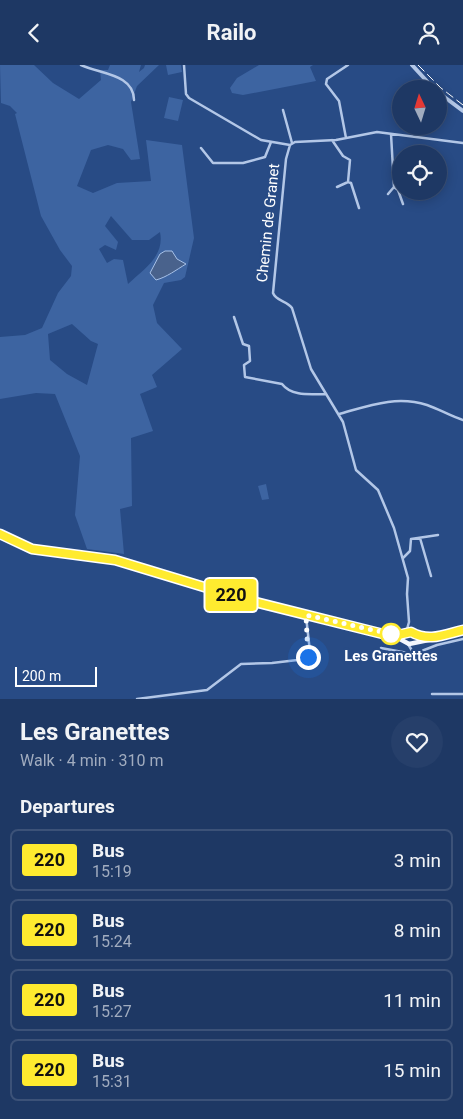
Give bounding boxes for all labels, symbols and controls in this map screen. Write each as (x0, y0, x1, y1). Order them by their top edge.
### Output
icon: back (20, 19, 48, 47)
icon: person (415, 19, 443, 47)
text: Railo (207, 20, 256, 45)
north arrow (392, 80, 448, 135)
map controls (392, 80, 447, 200)
button: locate (392, 145, 447, 200)
street label: Chemin de Granet (253, 163, 283, 283)
line badge: 220 (202, 579, 260, 611)
text: 220 (216, 584, 246, 605)
marker: Les Granettes (380, 623, 402, 645)
your location (296, 645, 321, 670)
place label: Les Granettes (344, 647, 438, 665)
scale bar (15, 664, 98, 687)
text: 200 m (22, 668, 61, 684)
button: heart (391, 716, 443, 768)
text: Les Granettes (20, 718, 170, 746)
text: Walk · 4 min · 310 m (20, 751, 164, 770)
text: Departures (20, 795, 115, 818)
text: Bus (92, 839, 125, 862)
text: 220 (34, 849, 65, 870)
text: 3 min (394, 849, 441, 872)
text: 15:19 (92, 862, 132, 881)
text: Bus (92, 909, 125, 932)
text: 220 (34, 919, 65, 940)
text: 8 min (394, 919, 441, 942)
text: 15:24 (92, 932, 132, 951)
text: Bus (92, 979, 125, 1002)
text: 220 (34, 989, 65, 1010)
text: 11 min (383, 989, 441, 1012)
text: 15:27 (92, 1002, 132, 1021)
text: Bus (92, 1049, 125, 1072)
text: 220 (34, 1059, 65, 1080)
text: 15 min (383, 1059, 441, 1082)
text: 15:31 (92, 1072, 132, 1091)

